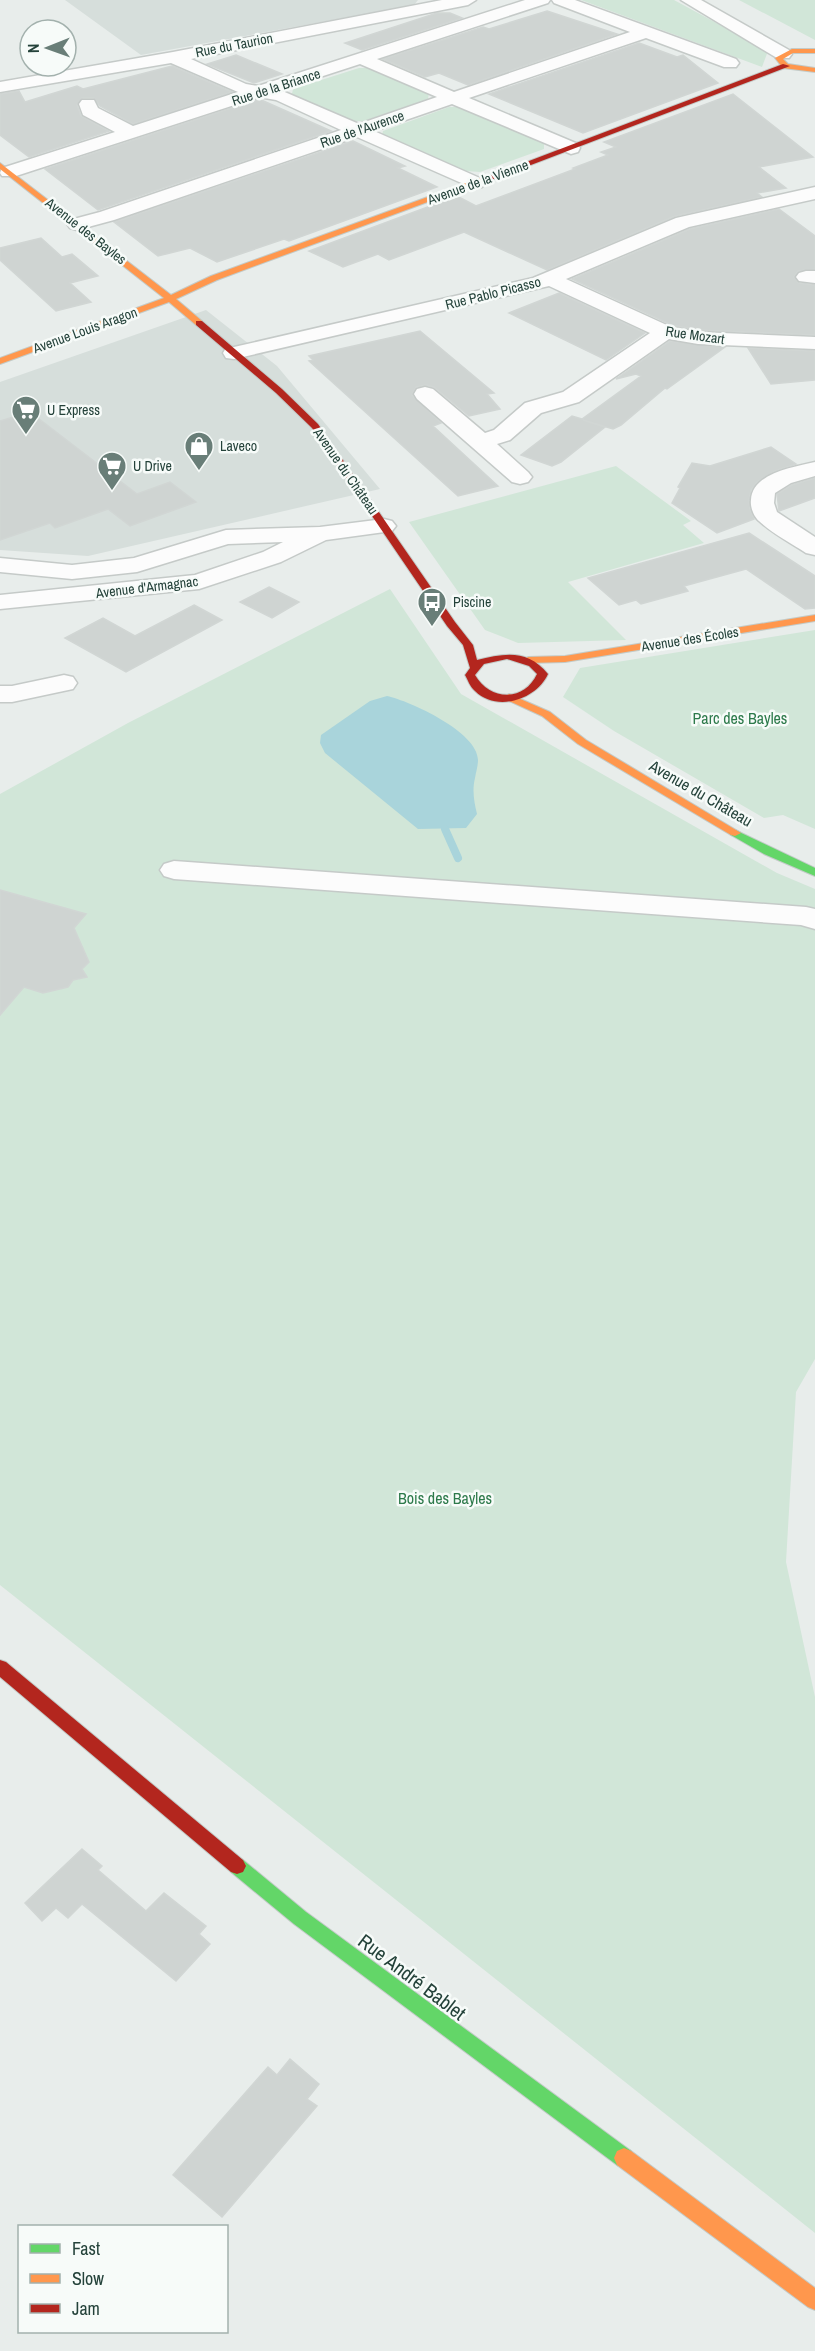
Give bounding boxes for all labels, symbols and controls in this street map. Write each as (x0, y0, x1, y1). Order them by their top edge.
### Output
north arrow (18, 18, 78, 78)
street label: Rue du Taurion (194, 29, 274, 61)
text: N (22, 43, 44, 53)
street label: Rue de la Briance (230, 64, 322, 110)
street label: Rue de l'Aurence (318, 106, 406, 152)
street label: Avenue de la Vienne (424, 155, 531, 209)
street label: Avenue des Bayles (41, 193, 130, 268)
street label: Rue Pablo Picasso (443, 272, 543, 314)
street label: Avenue Louis Aragon (29, 303, 140, 358)
street label: Rue Mozart (664, 322, 726, 348)
supermarket icon: U Express (10, 394, 42, 436)
place label: U Express (47, 401, 100, 419)
street label: Avenue du Château (309, 424, 382, 518)
shop icon: Laveco (183, 430, 215, 472)
place label: Laveco (220, 437, 257, 455)
supermarket icon: U Drive (96, 450, 128, 492)
place label: U Drive (133, 457, 172, 475)
street label: Avenue d'Armagnac (94, 572, 199, 602)
bus stop icon: Piscine (416, 586, 448, 628)
place label: Piscine (453, 593, 491, 611)
street label: Avenue des Écoles (639, 622, 740, 656)
park label: Parc des Bayles (693, 707, 787, 729)
street label: Avenue du Château (645, 754, 757, 831)
park label: Bois des Bayles (398, 1487, 492, 1509)
street label: Rue André Bablet (353, 1927, 472, 2026)
legend (18, 2225, 228, 2333)
text: Fast (72, 2236, 100, 2261)
text: Slow (72, 2266, 104, 2291)
text: Jam (72, 2296, 100, 2321)

